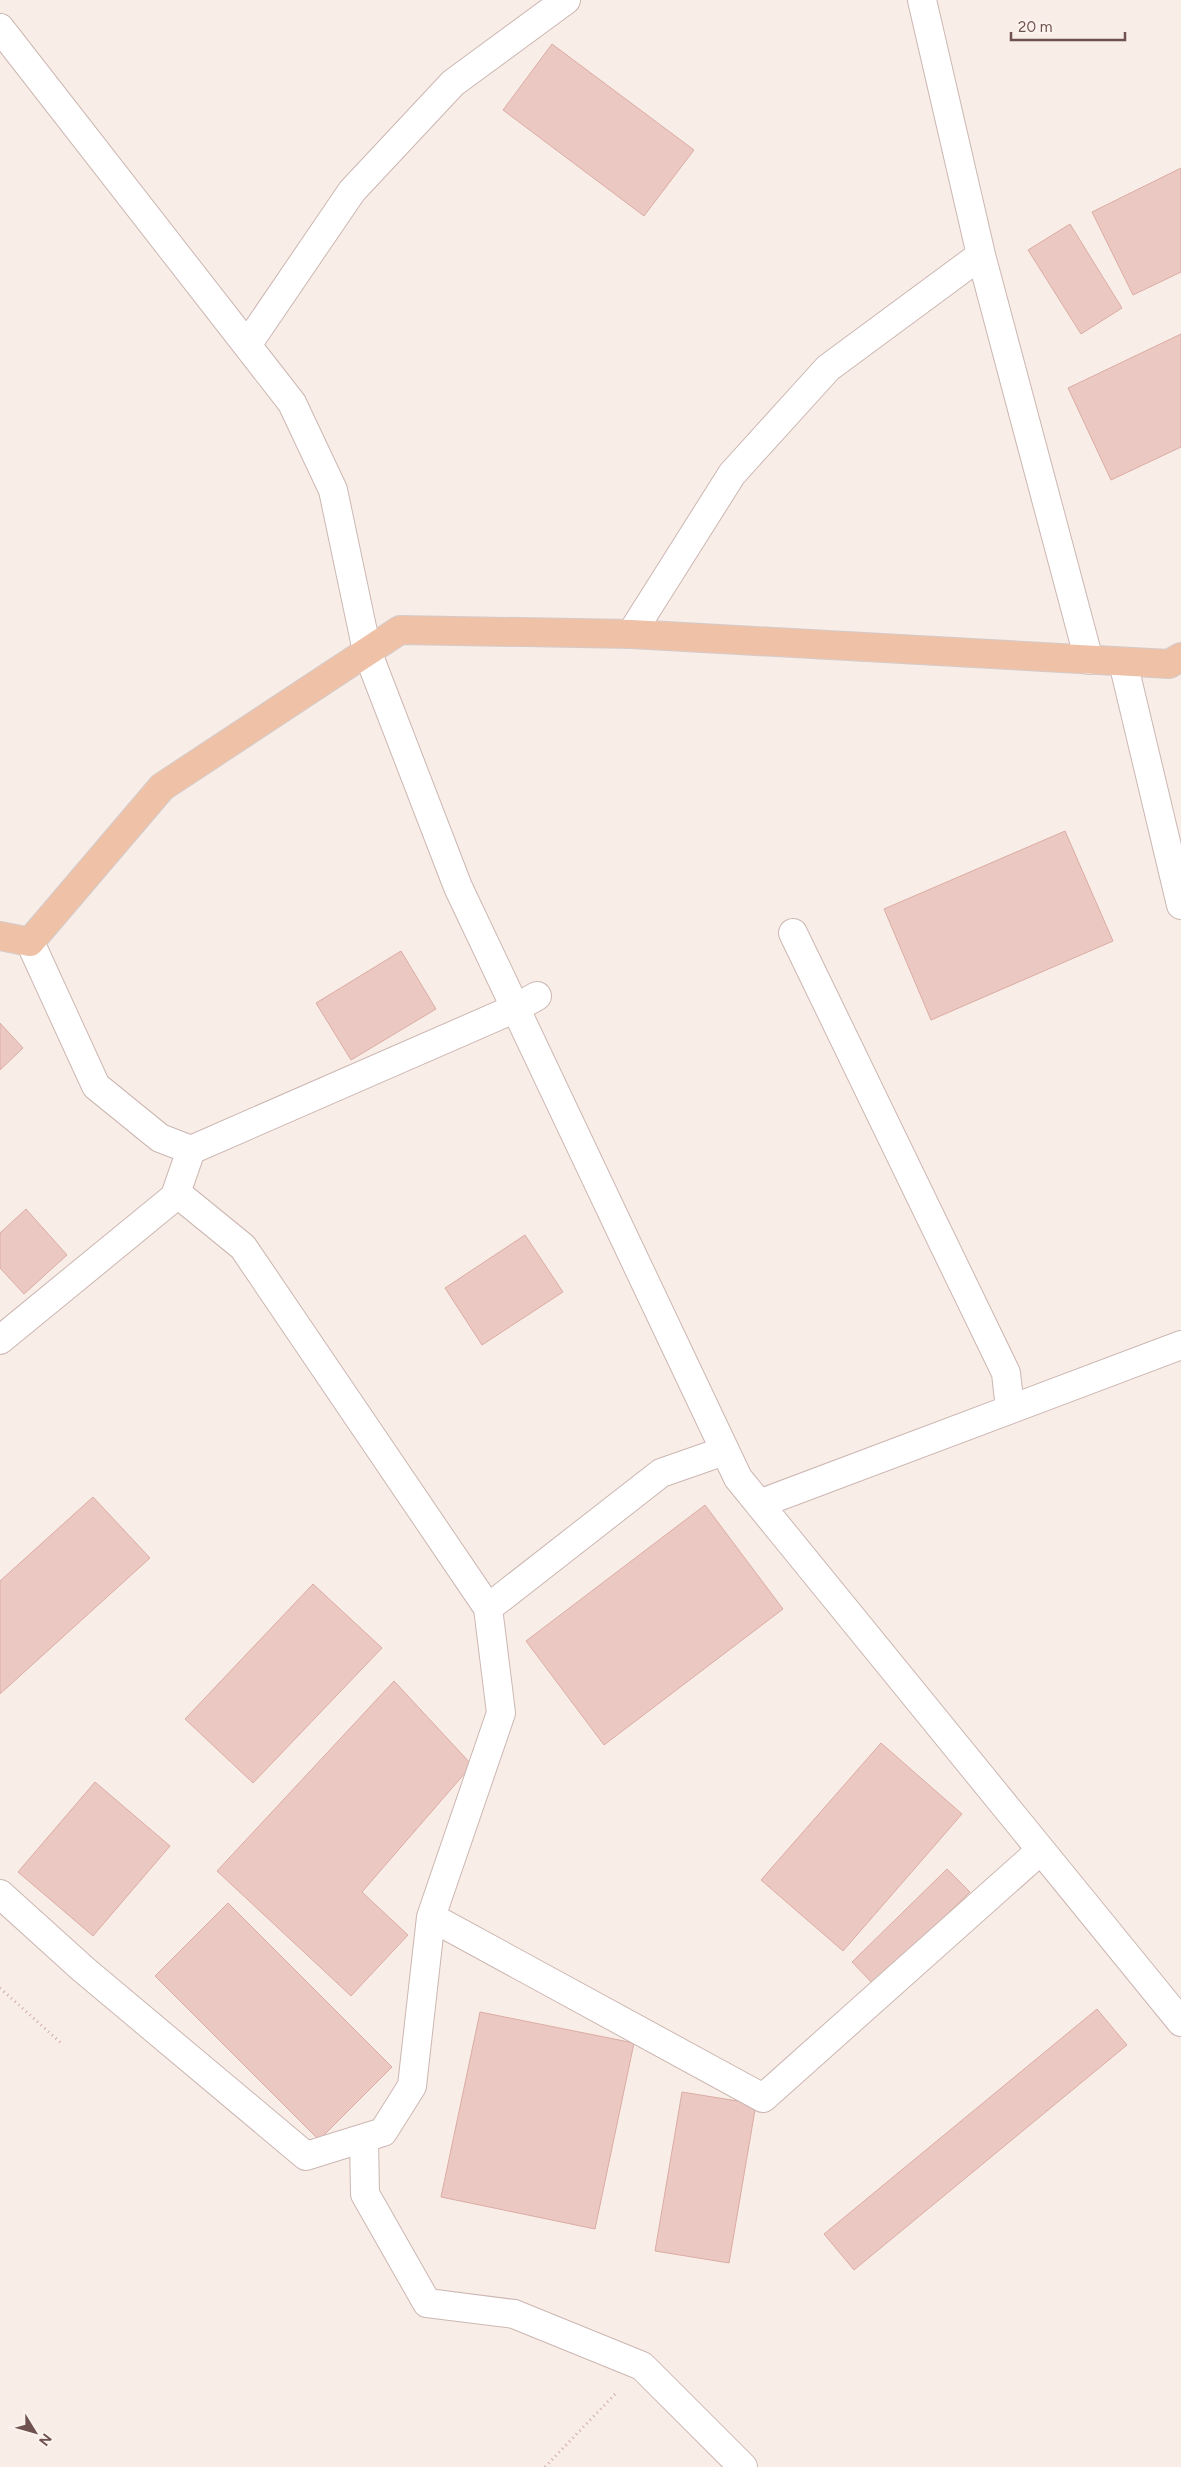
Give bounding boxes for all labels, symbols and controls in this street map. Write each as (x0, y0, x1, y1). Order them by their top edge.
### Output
scale bar (1011, 10, 1125, 42)
text: 20 m (1018, 18, 1052, 36)
north arrow (10, 2407, 60, 2457)
text: N (35, 2430, 55, 2449)

